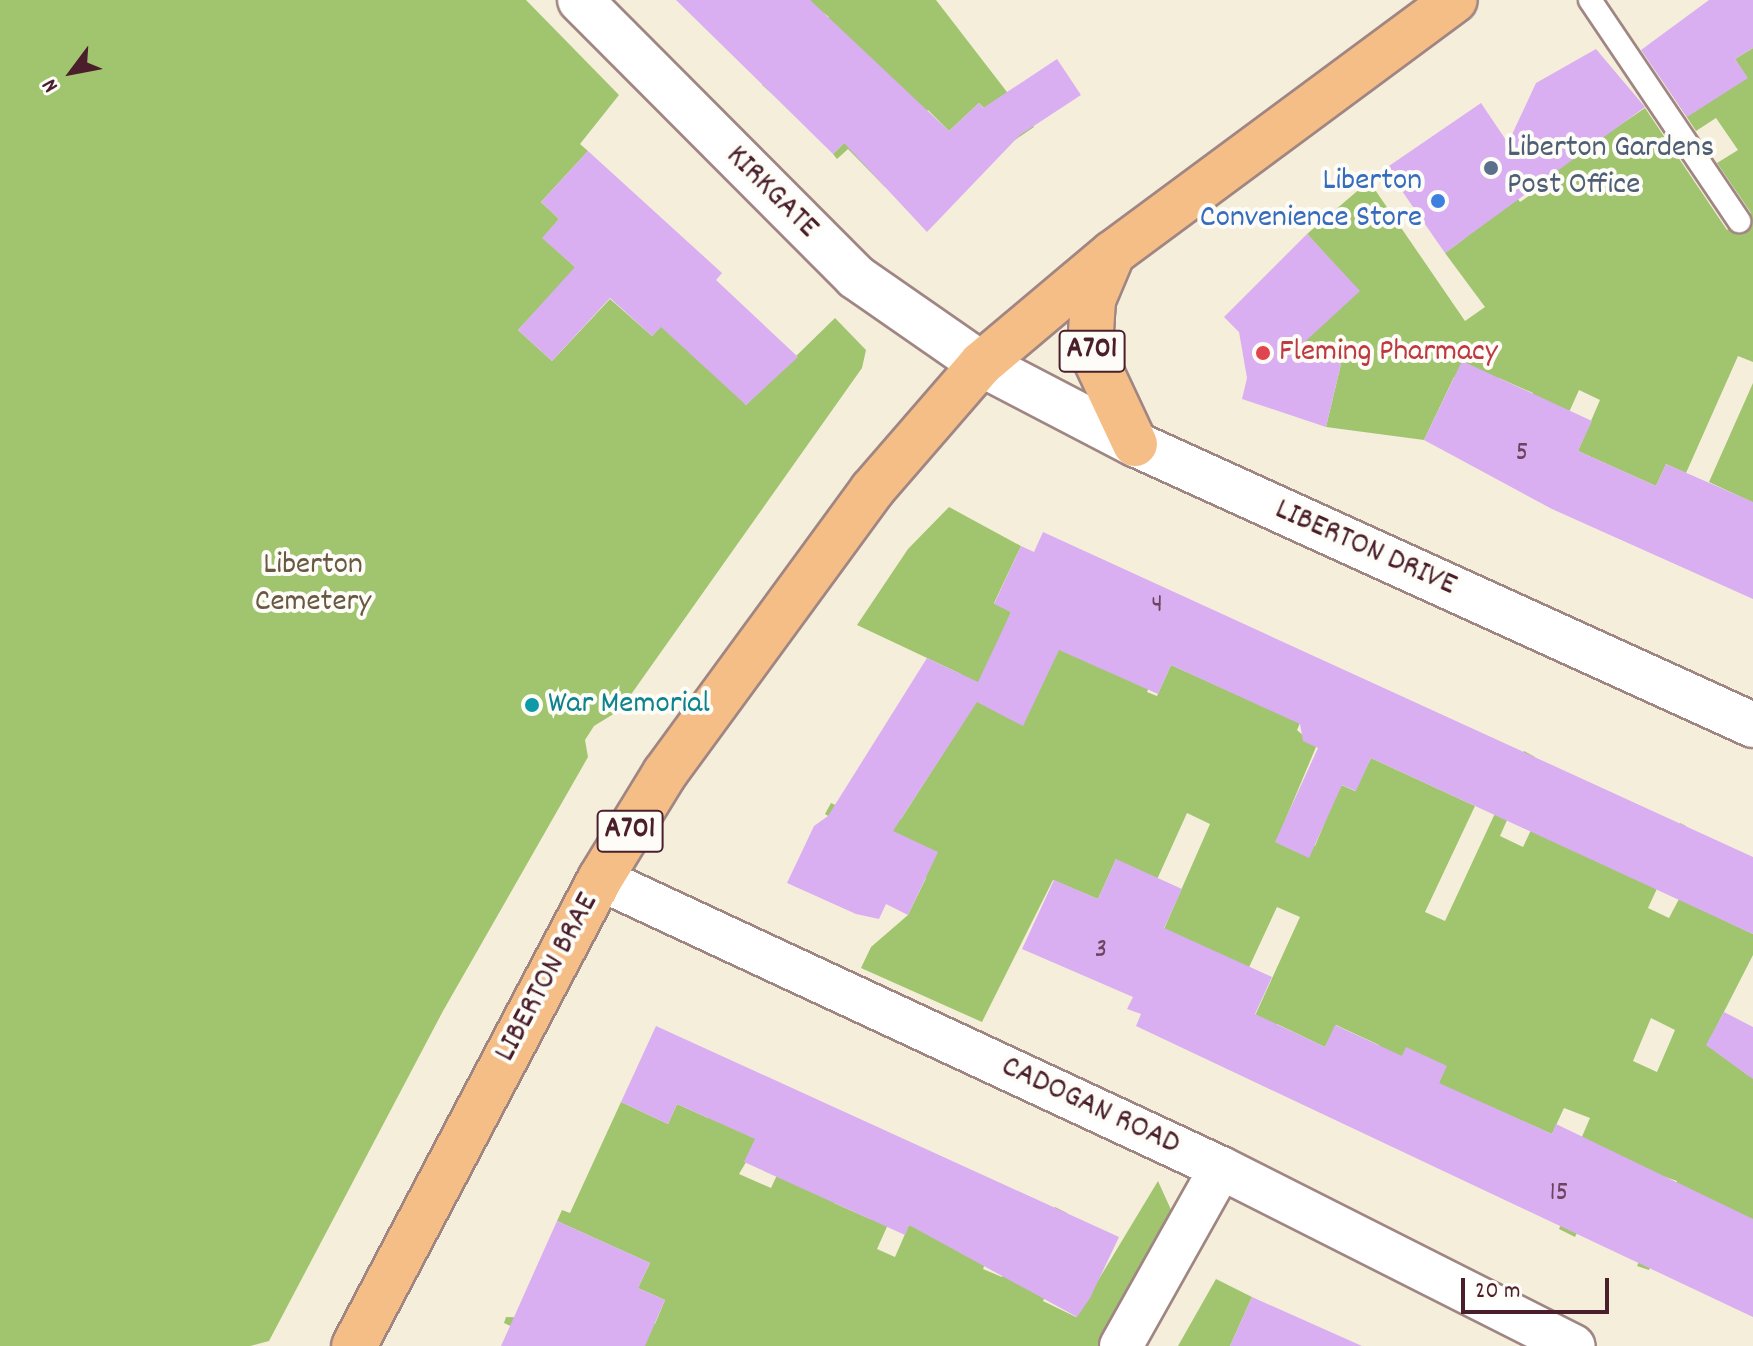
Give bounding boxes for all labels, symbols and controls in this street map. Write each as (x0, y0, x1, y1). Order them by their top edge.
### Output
north arrow (32, 32, 112, 112)
text: N (35, 72, 67, 98)
place label: Liberton Gardens Post Office (1507, 131, 1714, 206)
street label: KIRKGATE (716, 138, 826, 248)
marker: Liberton Gardens Post Office (1482, 159, 1500, 177)
place label: Liberton Convenience Store (1200, 164, 1422, 239)
marker: Liberton Convenience Store (1429, 192, 1447, 210)
road number: A701 (1058, 325, 1126, 377)
place label: Fleming Pharmacy (1279, 334, 1498, 372)
marker: Fleming Pharmacy (1254, 344, 1272, 362)
house number: 5 (1516, 437, 1528, 471)
street label: LIBERTON DRIVE (1268, 492, 1462, 606)
park label: Liberton Cemetery (255, 548, 371, 623)
house number: 4 (1151, 589, 1163, 623)
place label: War Memorial (548, 686, 710, 724)
marker: War Memorial (523, 696, 541, 714)
road number: A701 (596, 805, 664, 857)
street label: LIBERTON BRAE (488, 887, 608, 1069)
house number: 3 (1095, 934, 1107, 968)
street label: CADOGAN ROAD (994, 1049, 1186, 1165)
house number: 15 (1549, 1177, 1569, 1211)
scale bar (1465, 1262, 1613, 1312)
text: 20 m (1475, 1275, 1521, 1309)

